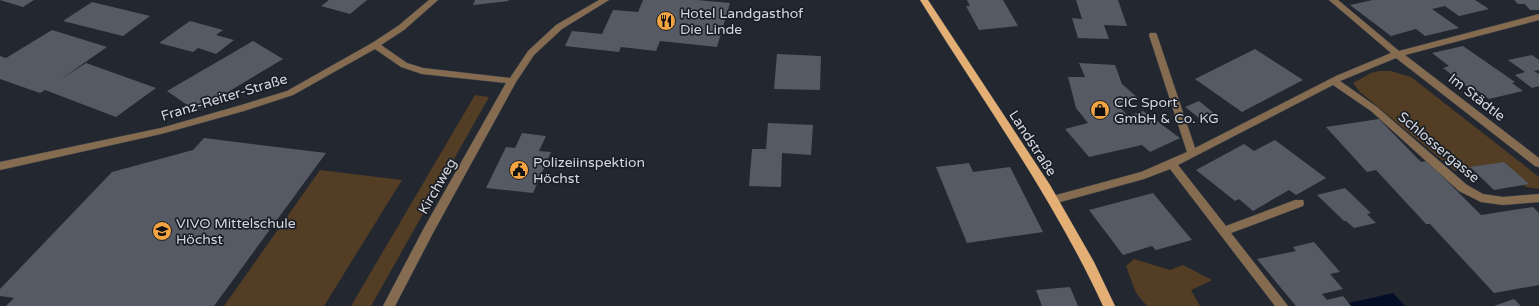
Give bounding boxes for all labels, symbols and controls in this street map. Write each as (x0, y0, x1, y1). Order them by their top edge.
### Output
place label: Hotel Landgasthof Die Linde (680, 5, 804, 38)
restaurant icon: Hotel Landgasthof Die Linde (655, 10, 677, 32)
street label: Franz-Reiter-Straße (159, 70, 289, 125)
street label: Im Städtle (1445, 70, 1509, 125)
place label: CIC Sport GmbH & Co. KG (1114, 94, 1219, 127)
shop icon: CIC Sport GmbH & Co. KG (1089, 99, 1111, 121)
street label: Landstraße (1005, 107, 1060, 179)
street label: Schlossergasse (1394, 108, 1483, 186)
place label: Polizeiinspektion Höchst (533, 154, 645, 187)
street label: Kirchweg (415, 155, 460, 217)
public building icon: Polizeiinspektion Höchst (508, 159, 530, 181)
place label: VIVO Mittelschule Höchst (176, 215, 296, 248)
school or university icon: VIVO Mittelschule Höchst (151, 220, 173, 242)

